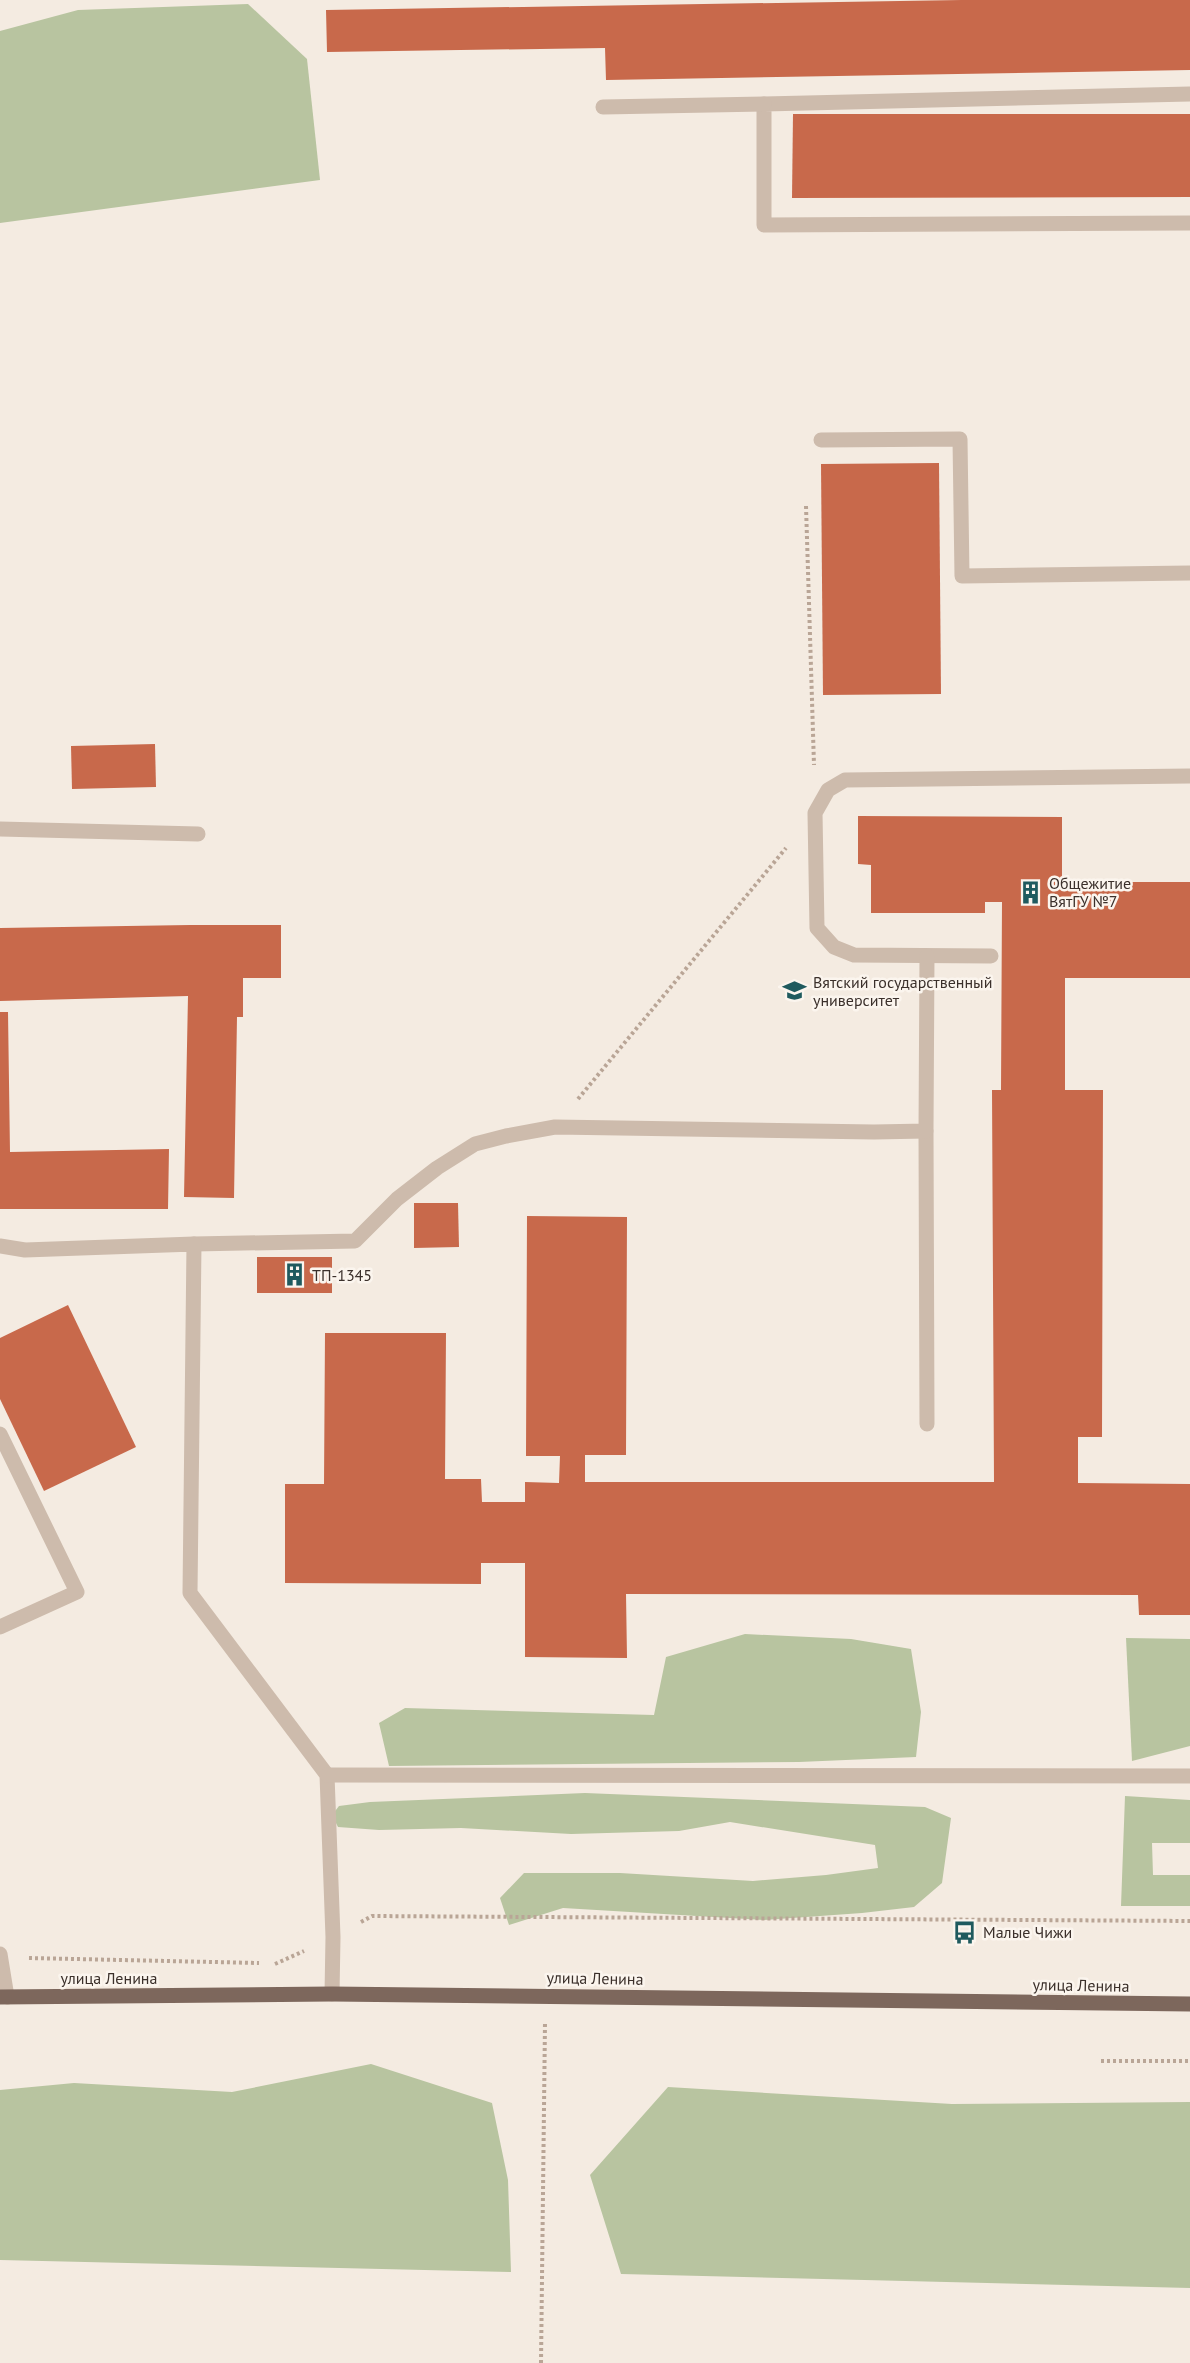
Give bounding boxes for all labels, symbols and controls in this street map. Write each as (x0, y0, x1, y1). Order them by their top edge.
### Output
place label: Общежитие ВятГУ №7 (1049, 873, 1131, 911)
building icon: Общежитие ВятГУ №7 (1018, 879, 1044, 905)
place label: Вятский государственный университет (813, 972, 992, 1010)
school or university icon: Вятский государственный университет (782, 978, 808, 1004)
building icon: ТП-1345 (281, 1262, 307, 1288)
place label: ТП-1345 (312, 1265, 372, 1285)
bus stop icon: Малые Чижи (952, 1919, 978, 1945)
place label: Малые Чижи (983, 1922, 1072, 1942)
street label: улица Ленина (546, 1967, 644, 1989)
street label: улица Ленина (61, 1968, 157, 1988)
street label: улица Ленина (1032, 1974, 1130, 1996)

